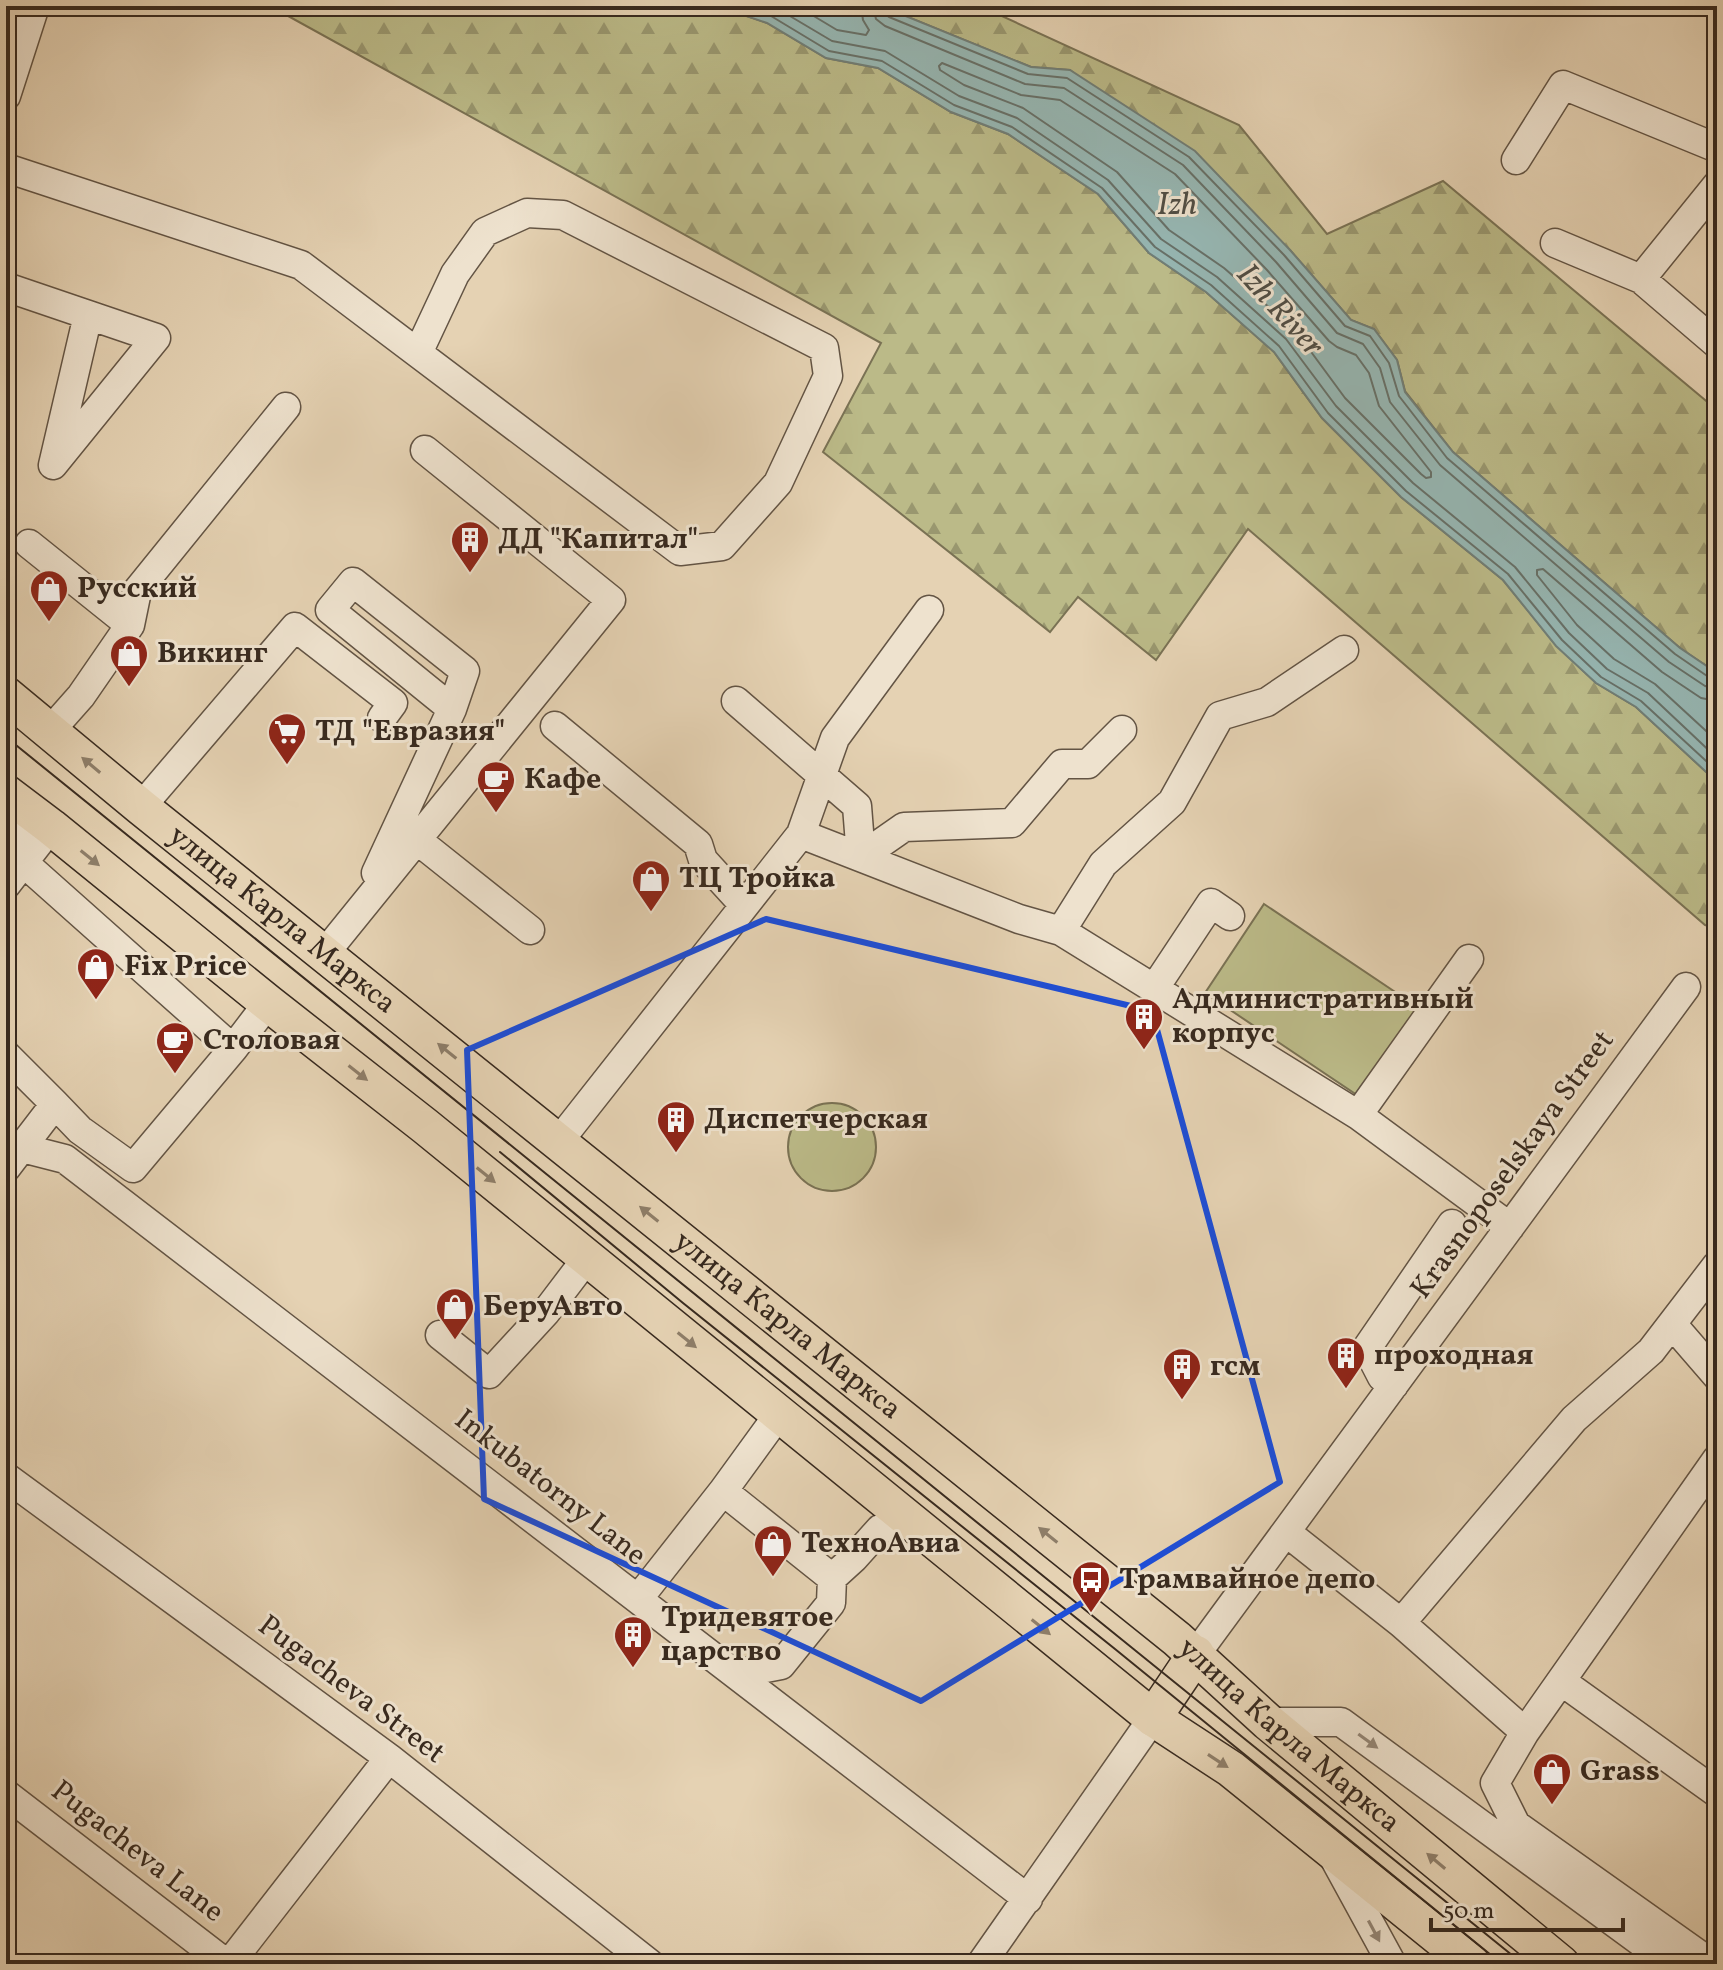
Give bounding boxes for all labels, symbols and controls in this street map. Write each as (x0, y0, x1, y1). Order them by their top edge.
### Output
water label: Izh (1157, 184, 1197, 228)
water label: Izh River (1225, 255, 1334, 368)
building icon: ДД "Капитал" (449, 519, 491, 574)
place label: ДД "Капитал" (498, 519, 698, 561)
shop icon: Русский (28, 568, 70, 623)
place label: Русский (77, 568, 197, 610)
shop icon: Викинг (108, 633, 150, 688)
place label: Викинг (157, 633, 268, 675)
supermarket icon: ТД "Евразия" (266, 711, 308, 766)
place label: ТД "Евразия" (315, 711, 505, 753)
one-way arrow (82, 757, 102, 774)
cafe icon: Кафе (475, 759, 517, 814)
place label: Кафе (524, 759, 601, 801)
street label: улица Карла Маркса (159, 816, 405, 1025)
one-way arrow (79, 849, 100, 866)
shop icon: ТЦ Тройка (630, 858, 672, 913)
place label: ТЦ Тройка (679, 858, 835, 900)
shop icon: Fix Price (75, 946, 117, 1001)
place label: Fix Price (124, 946, 247, 988)
place label: Административный корпус (1172, 979, 1474, 1055)
building icon: Административный корпус (1123, 996, 1165, 1051)
cafe icon: Столовая (154, 1020, 196, 1075)
place label: Столовая (203, 1020, 340, 1062)
street label: Krasnoposelskaya Street (1401, 1022, 1625, 1308)
one-way arrow (437, 1043, 457, 1060)
one-way arrow (348, 1065, 368, 1081)
building icon: Диспетчерская (655, 1099, 697, 1154)
place label: Диспетчерская (704, 1099, 928, 1141)
one-way arrow (475, 1167, 496, 1184)
one-way arrow (639, 1206, 659, 1223)
street label: улица Карла Маркса (664, 1221, 910, 1430)
shop icon: БеруАвто (434, 1286, 476, 1341)
place label: БеруАвто (483, 1286, 623, 1328)
one-way arrow (677, 1331, 697, 1347)
building icon: проходная (1325, 1335, 1367, 1390)
place label: проходная (1374, 1335, 1534, 1377)
building icon: гсм (1161, 1346, 1203, 1401)
place label: гсм (1210, 1346, 1260, 1388)
street label: Inkubatorny Lane (445, 1400, 655, 1576)
shop icon: ТехноАвиа (752, 1523, 794, 1578)
place label: ТехноАвиа (801, 1523, 960, 1565)
one-way arrow (1038, 1527, 1058, 1544)
bus stop icon: Трамвайное депо (1070, 1559, 1112, 1614)
place label: Трамвайное депо (1119, 1559, 1376, 1601)
place label: Тридевятое царство (661, 1597, 834, 1673)
street label: Pugacheva Street (249, 1606, 453, 1774)
building icon: Тридевятое царство (612, 1614, 654, 1669)
one-way arrow (1031, 1618, 1051, 1635)
street label: улица Карла Маркса (1168, 1628, 1409, 1844)
one-way arrow (1357, 1733, 1378, 1749)
shop icon: Grass (1531, 1751, 1573, 1806)
place label: Grass (1580, 1751, 1660, 1793)
one-way arrow (1207, 1753, 1229, 1768)
street label: Pugacheva Lane (41, 1771, 233, 1933)
one-way arrow (1427, 1853, 1447, 1870)
scale bar (1431, 1882, 1623, 1932)
text: 50 m (1443, 1895, 1495, 1929)
one-way arrow (1367, 1919, 1380, 1942)

